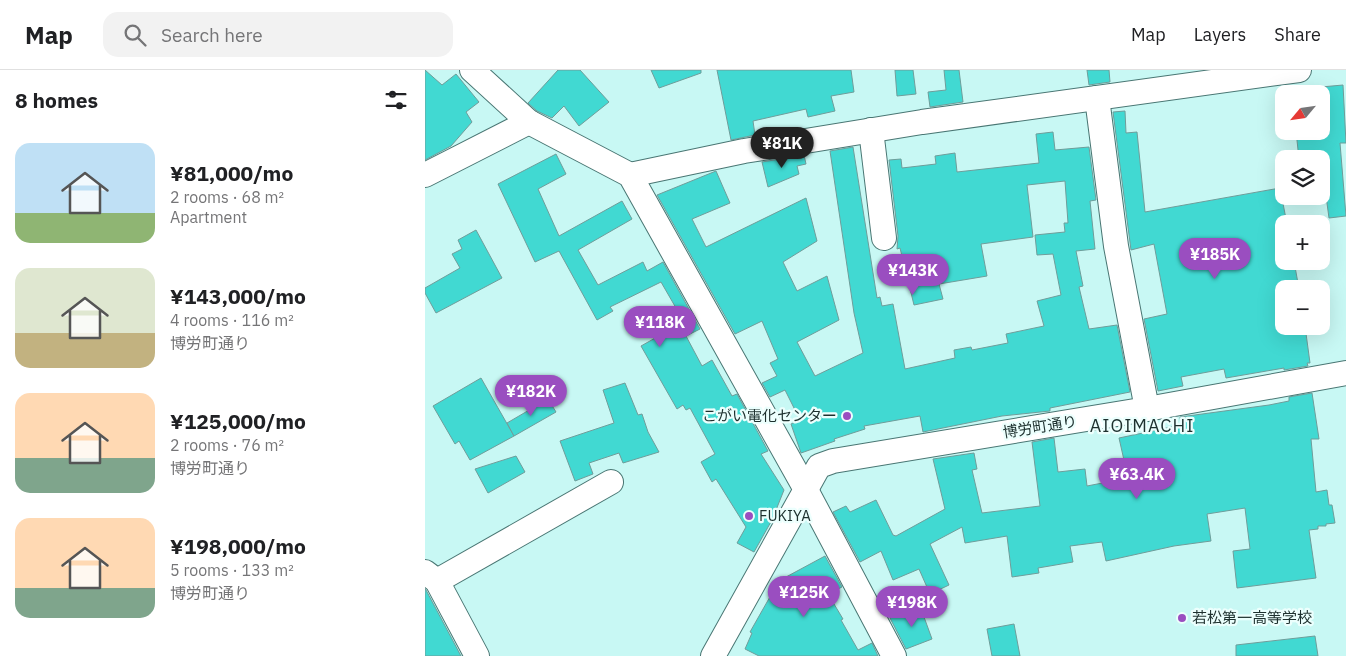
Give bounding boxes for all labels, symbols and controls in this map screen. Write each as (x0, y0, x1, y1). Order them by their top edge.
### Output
search box (103, 12, 453, 57)
text: Map (25, 19, 73, 51)
icon: search (121, 21, 149, 49)
text: Search here (161, 23, 263, 47)
text: Map (1131, 23, 1166, 46)
text: Layers (1194, 23, 1246, 46)
text: Share (1274, 23, 1321, 46)
north arrow (1275, 85, 1330, 140)
map controls (1275, 85, 1330, 335)
text: 8 homes (15, 86, 98, 114)
icon: filters (382, 86, 410, 114)
pin: ¥81K (752, 126, 812, 169)
text: ¥81K (762, 133, 802, 153)
button: layers (1275, 150, 1330, 205)
text: ¥81,000/mo (170, 159, 293, 187)
icon: home (55, 163, 115, 223)
text: 2 rooms · 68 m² (170, 187, 284, 207)
text: Apartment (170, 207, 247, 227)
button: + (1275, 215, 1330, 270)
pin: ¥185K (1180, 238, 1250, 280)
text: ¥185K (1190, 244, 1240, 264)
pin: ¥143K (878, 254, 948, 296)
text: ¥143K (888, 260, 938, 280)
button: − (1275, 280, 1330, 335)
text: ¥143,000/mo (170, 282, 306, 310)
icon: home (55, 288, 115, 348)
pin: ¥118K (625, 306, 695, 348)
text: 4 rooms · 116 m² (170, 310, 294, 330)
text: ¥118K (635, 312, 685, 332)
text: 博労町通り (170, 333, 250, 353)
pin: ¥182K (496, 374, 566, 417)
text: ¥182K (506, 381, 556, 401)
place label: こがい電化センター (702, 406, 837, 425)
text: ¥125,000/mo (170, 407, 306, 435)
marker: こがい電化センター (841, 410, 853, 422)
street label: 博労町通り (1001, 411, 1078, 442)
icon: home (55, 413, 115, 473)
district label: AIOIMACHI (1090, 414, 1194, 437)
text: 2 rooms · 76 m² (170, 435, 284, 455)
text: 博労町通り (170, 458, 250, 478)
pin: ¥63.4K (1096, 458, 1178, 500)
text: ¥63.4K (1109, 464, 1165, 484)
place label: FUKIYA (759, 506, 811, 525)
marker: FUKIYA (743, 510, 755, 522)
text: ¥198,000/mo (170, 532, 306, 560)
icon: home (55, 538, 115, 598)
text: 5 rooms · 133 m² (170, 560, 294, 580)
pin: ¥125K (769, 576, 839, 618)
text: ¥125K (779, 582, 829, 602)
text: 博労町通り (170, 583, 250, 603)
pin: ¥198K (877, 586, 947, 628)
text: ¥198K (887, 592, 937, 612)
place label: 若松第一高等学校 (1192, 608, 1312, 627)
marker: 若松第一高等学校 (1176, 612, 1188, 624)

